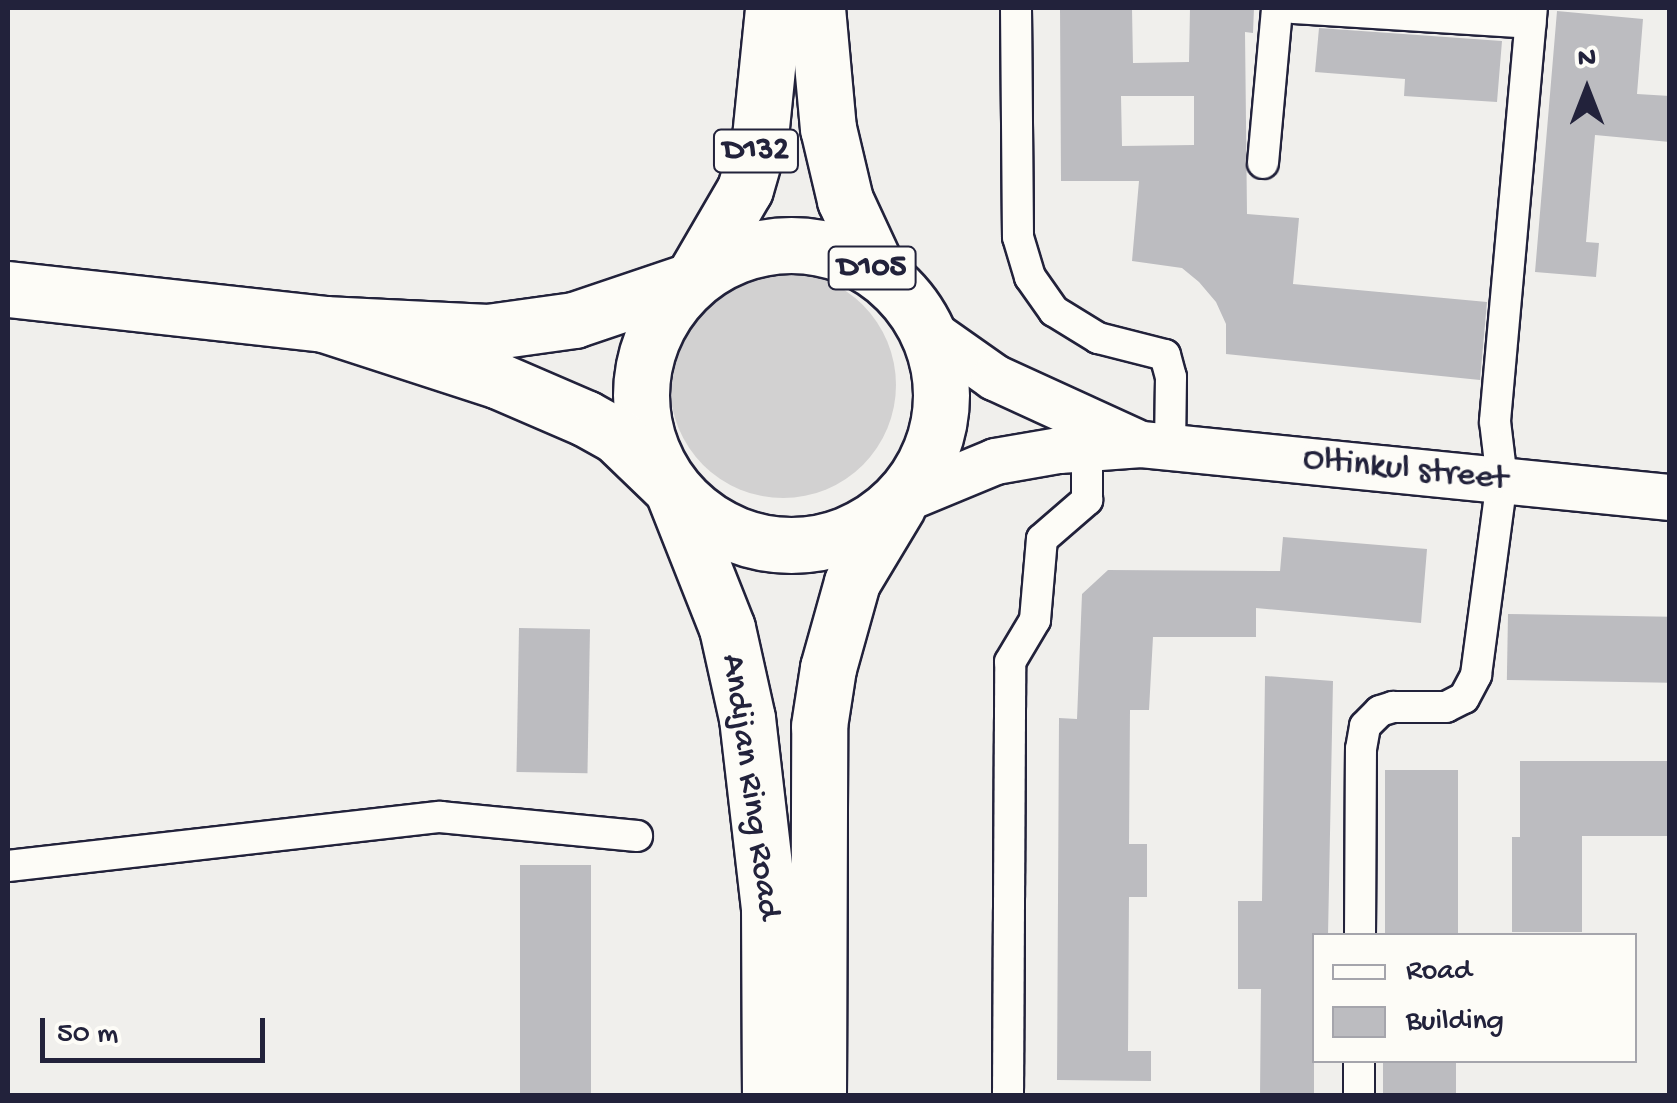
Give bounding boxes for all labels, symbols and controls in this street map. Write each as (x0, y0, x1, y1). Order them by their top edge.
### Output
north arrow (1537, 40, 1637, 140)
text: N (1578, 43, 1596, 76)
road number: D132 (711, 124, 801, 178)
road number: D105 (827, 241, 917, 295)
street label: Oltinkul street (1301, 439, 1509, 503)
street label: Andijan Ring Road (710, 652, 788, 922)
legend (1312, 933, 1637, 1063)
text: Road (1406, 955, 1472, 990)
scale bar (45, 998, 270, 1060)
text: Building (1406, 1005, 1504, 1040)
text: 50 m (57, 1018, 118, 1053)

